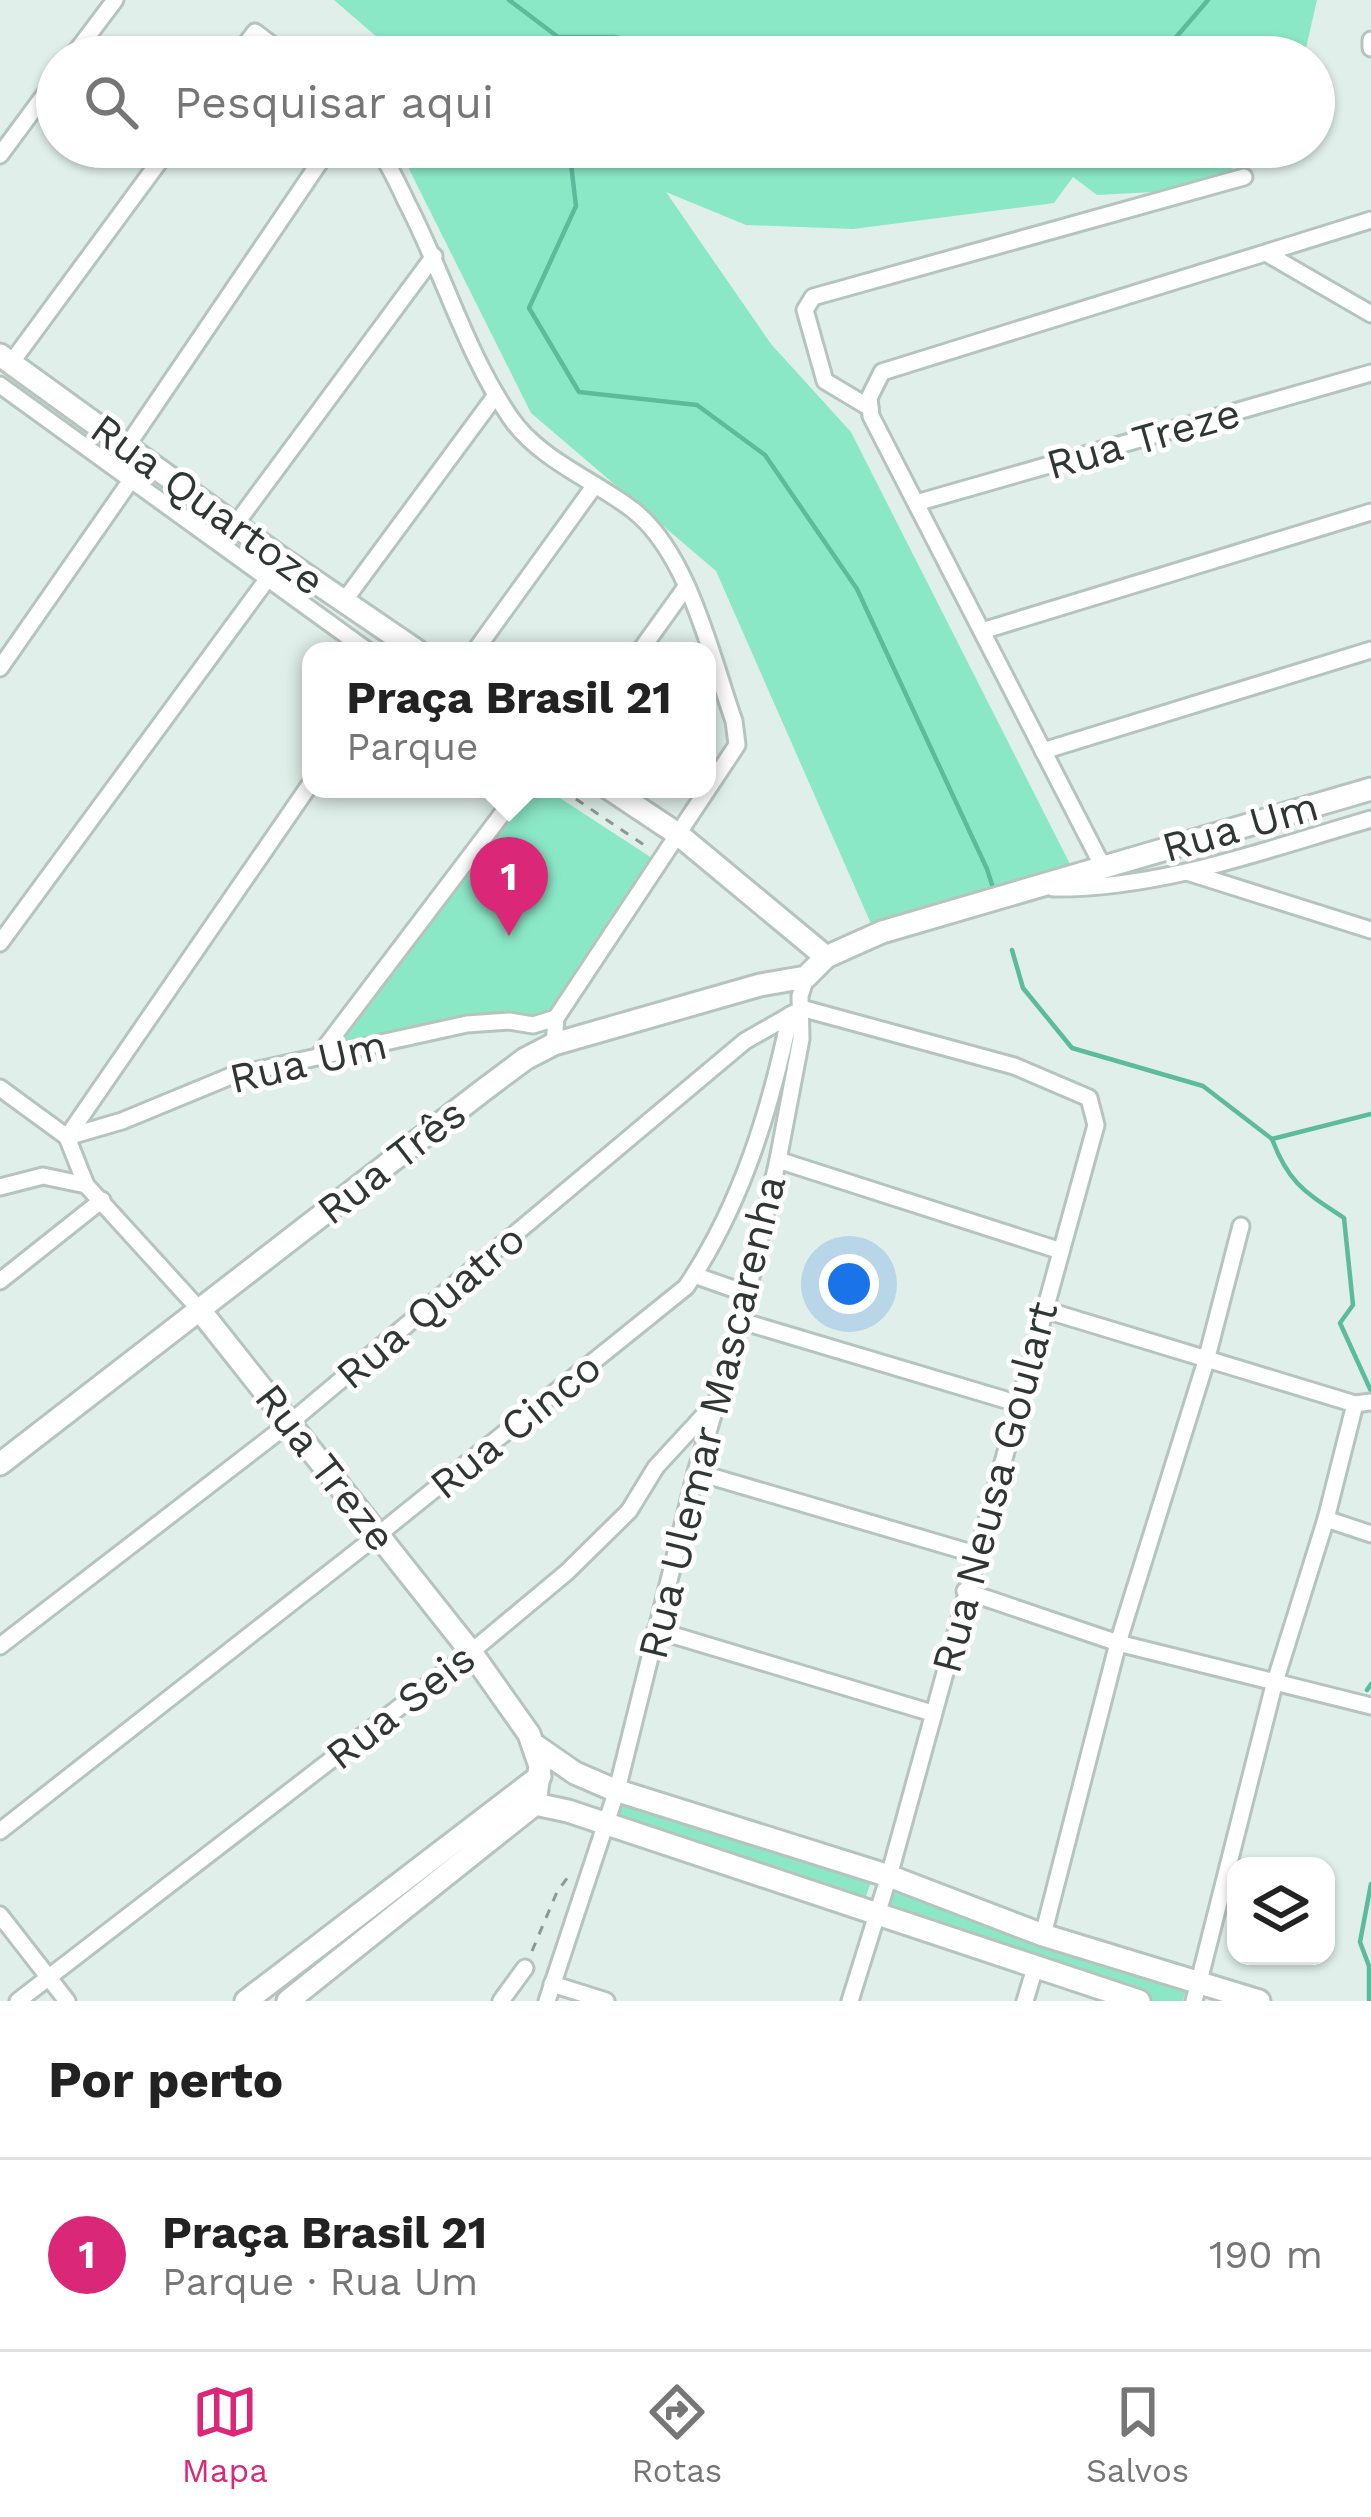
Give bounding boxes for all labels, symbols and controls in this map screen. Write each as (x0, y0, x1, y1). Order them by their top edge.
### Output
search box (36, 36, 1335, 168)
icon: search (78, 69, 144, 135)
text: Pesquisar aqui (174, 76, 494, 129)
street label: Rua Treze (1041, 388, 1245, 489)
street label: Rua Quartoze (82, 403, 334, 605)
popup (302, 642, 716, 798)
text: Praça Brasil 21 (346, 671, 672, 724)
text: Parque (346, 724, 479, 769)
street label: Rua Um (1156, 781, 1324, 872)
pin: 1 (470, 837, 548, 936)
street label: Rua Um (225, 1020, 392, 1103)
street label: Rua Três (307, 1088, 475, 1234)
street label: Rua Ulemar Mascarenha (628, 1170, 795, 1664)
street label: Rua Quatro (326, 1214, 534, 1399)
your location (819, 1254, 879, 1314)
street label: Rua Neusa Goulart (921, 1296, 1068, 1678)
street label: Rua Cinco (420, 1342, 610, 1509)
street label: Rua Treze (245, 1374, 406, 1561)
street label: Rua Seis (316, 1633, 484, 1780)
map controls (1227, 1857, 1335, 1965)
button: layers (1227, 1857, 1335, 1965)
text: Por perto (48, 2050, 283, 2109)
text: Praça Brasil 21 (162, 2206, 487, 2259)
text: 1 (79, 2232, 95, 2277)
text: 190 m (1209, 2232, 1323, 2277)
text: Parque · Rua Um (162, 2259, 478, 2304)
tab: Mapa (182, 2379, 268, 2490)
tab: Rotas (631, 2379, 722, 2490)
tab: Salvos (1086, 2379, 1189, 2490)

